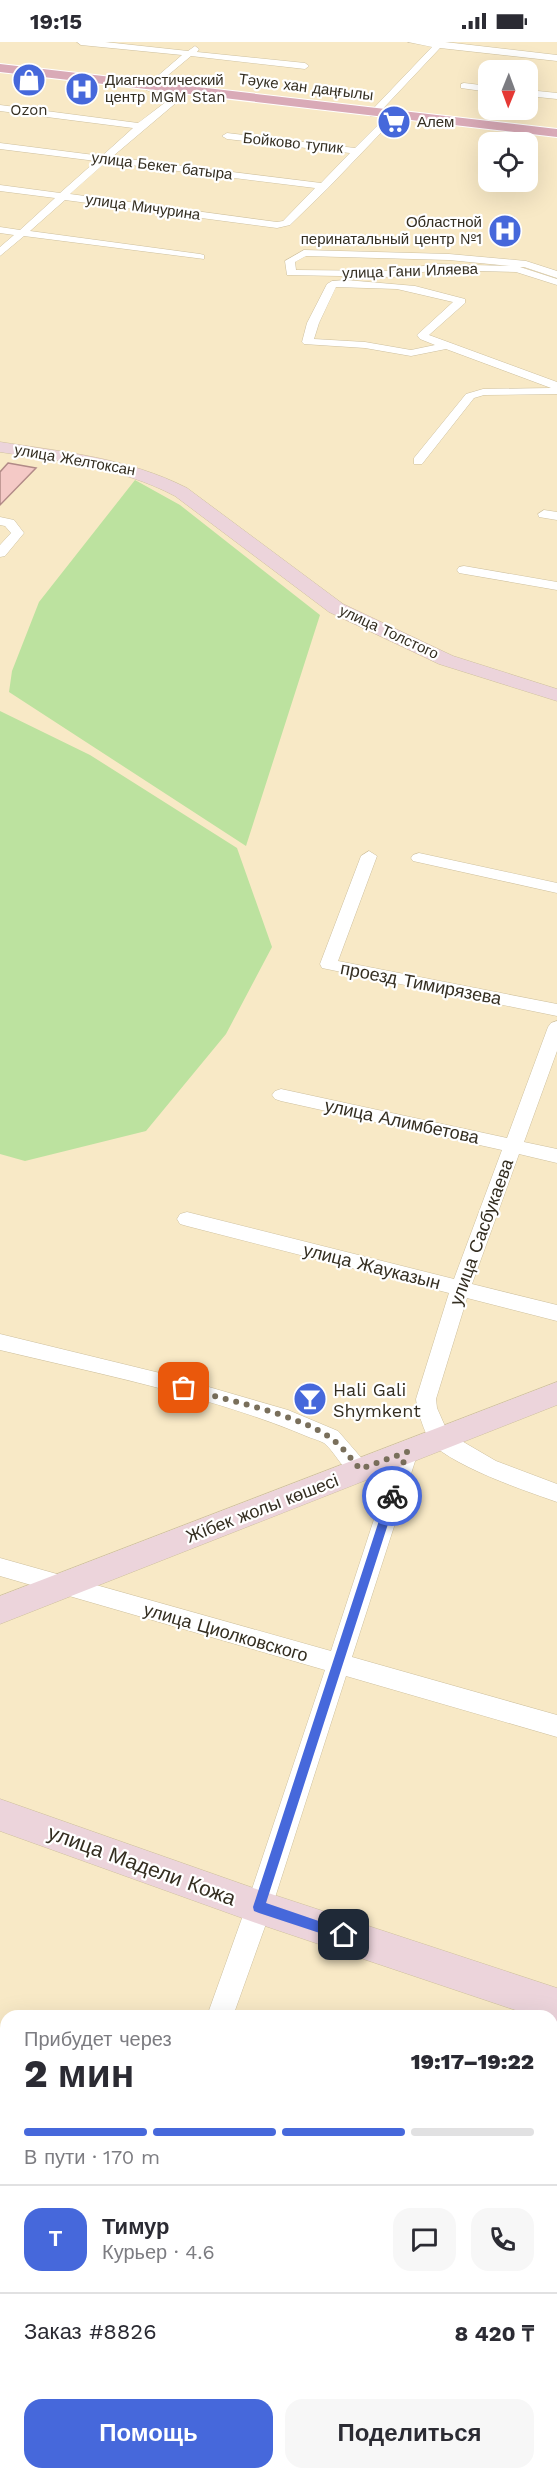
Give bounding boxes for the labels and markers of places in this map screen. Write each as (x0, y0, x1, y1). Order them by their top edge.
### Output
shop icon: Ozon (11, 62, 47, 98)
hospital icon: Диагностический центр MGM Stan (64, 71, 100, 107)
place label: Диагностический центр MGM Stan (105, 71, 226, 106)
place label: Ozon (10, 101, 48, 119)
supermarket icon: Алем (376, 104, 412, 140)
place label: Алем (417, 113, 454, 131)
place label: Областной перинатальный центр №1 (301, 213, 482, 248)
hospital icon: Областной перинатальный центр №1 (487, 213, 523, 249)
pin (158, 1362, 209, 1413)
place label: Hali Gali Shymkent (333, 1379, 421, 1421)
bar icon: Hali Gali Shymkent (292, 1381, 328, 1417)
pin (318, 1909, 369, 1960)

